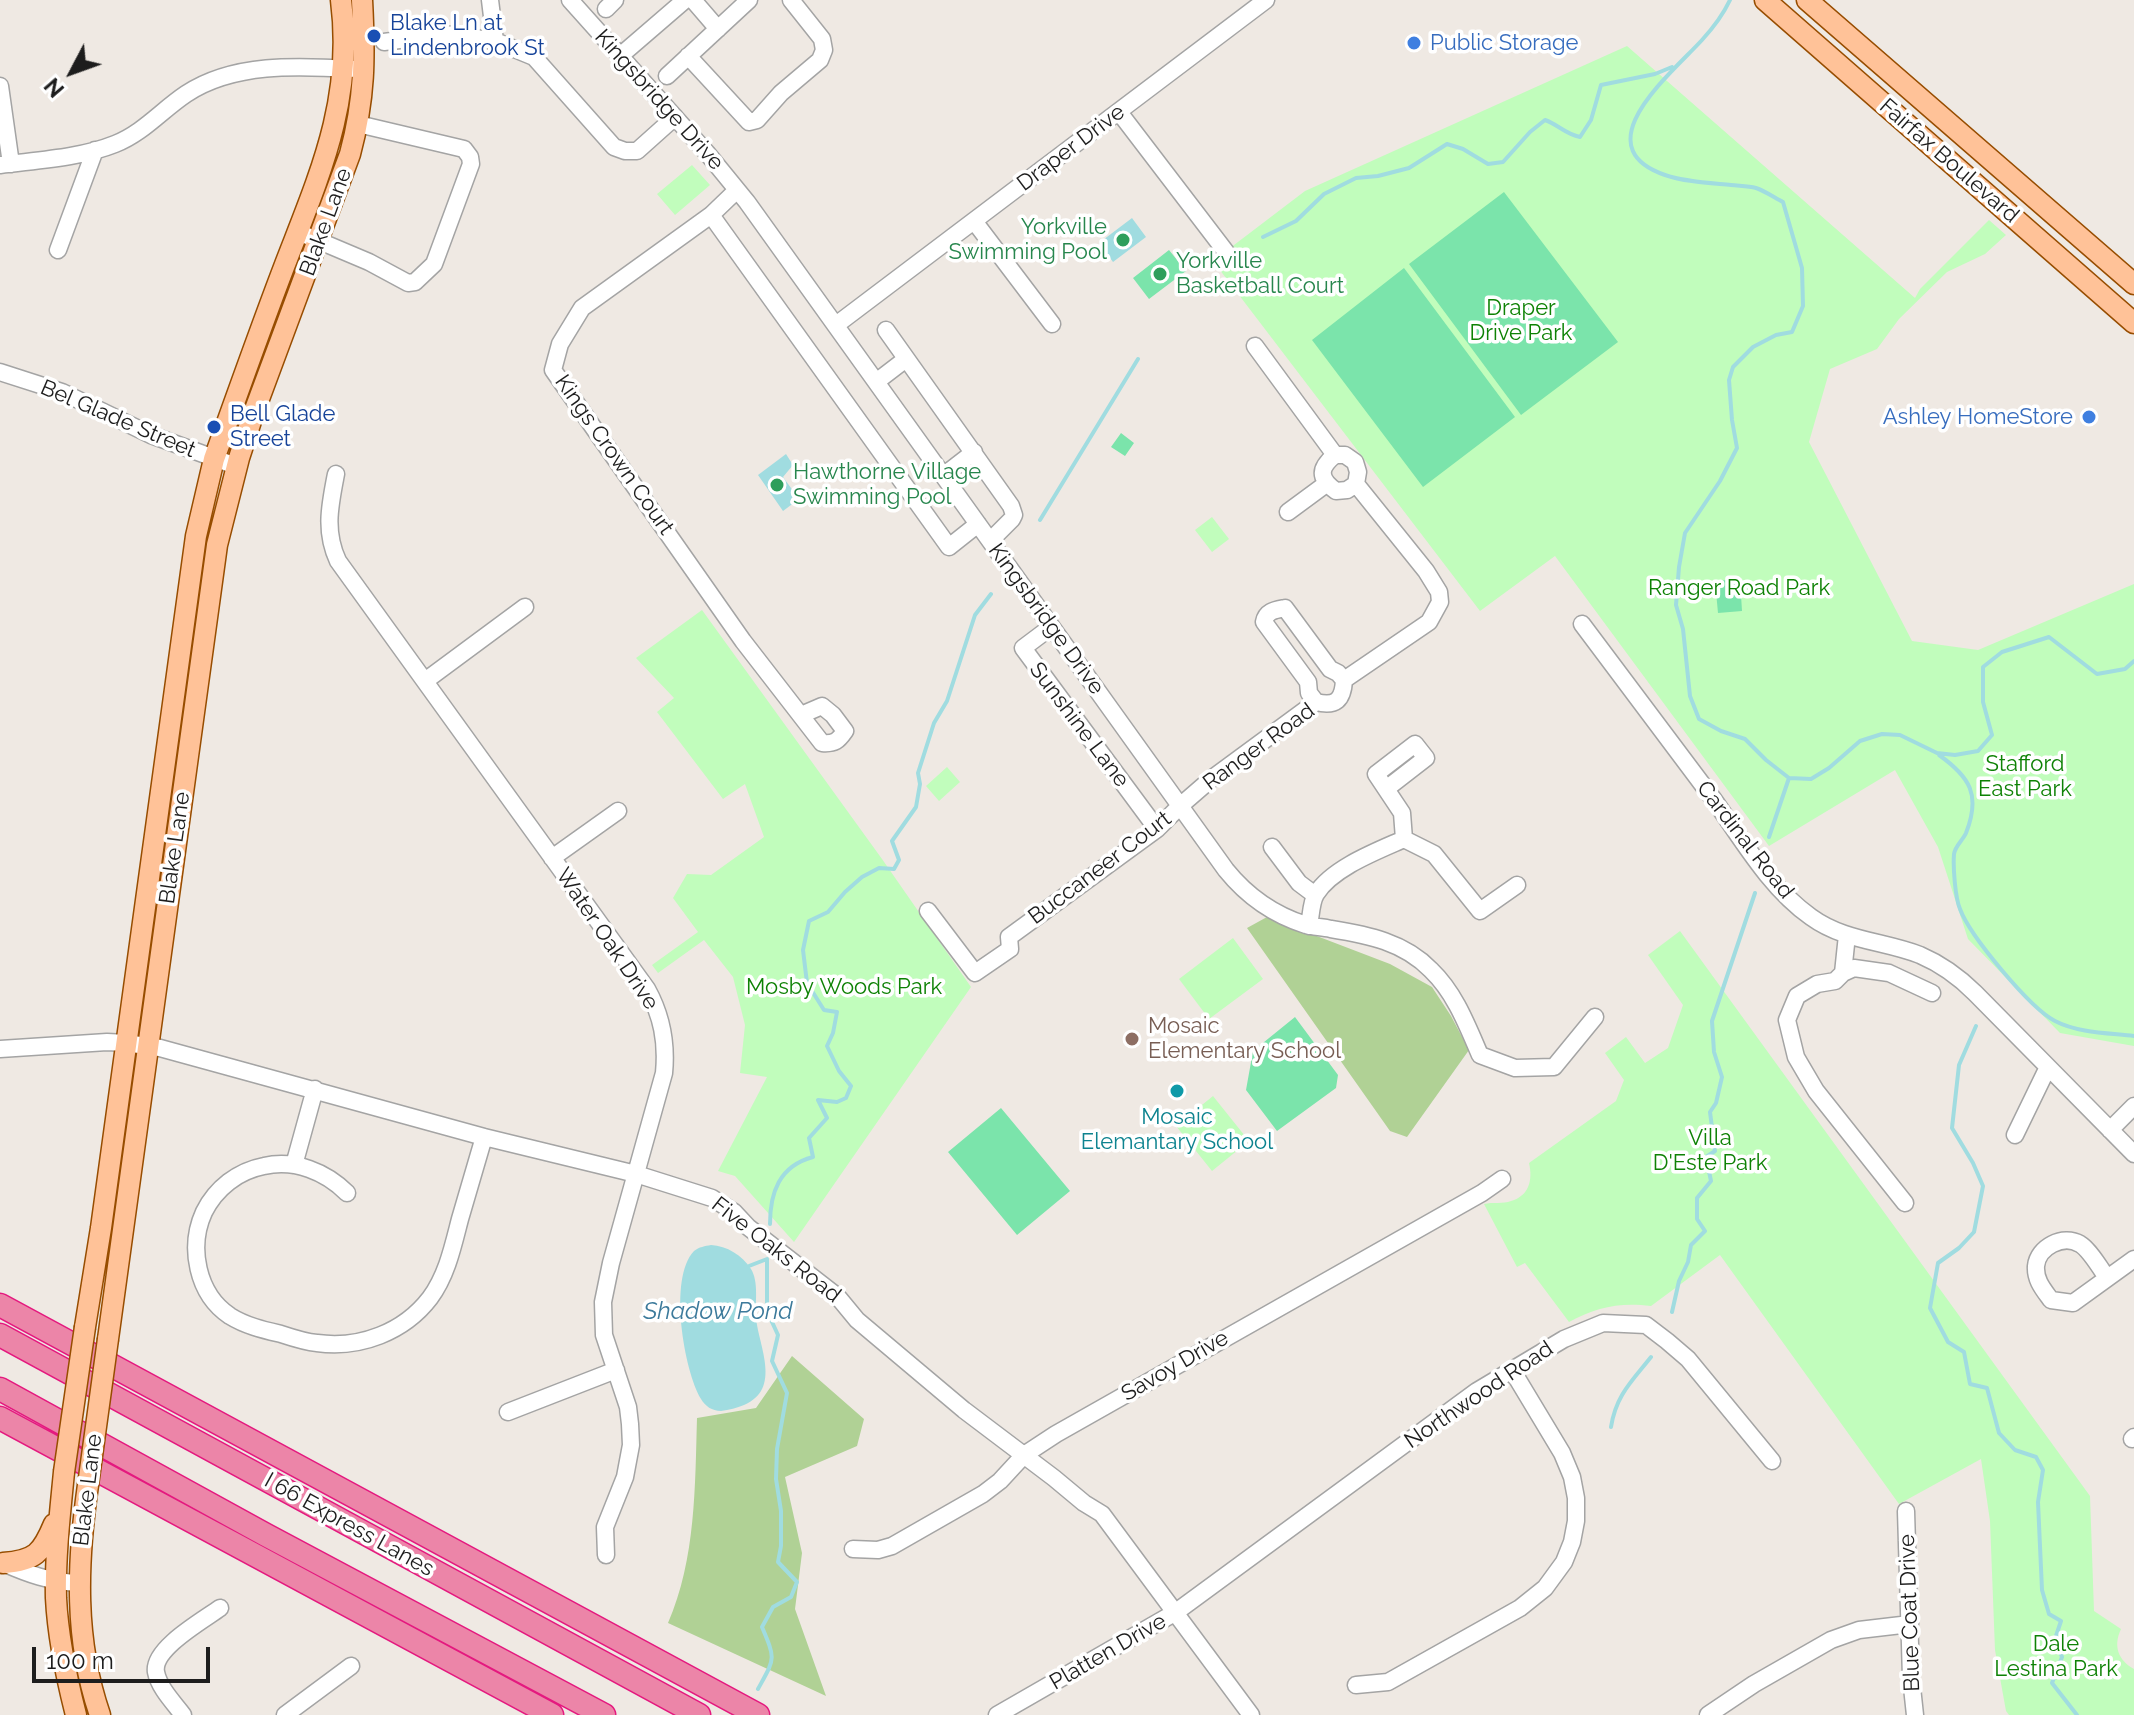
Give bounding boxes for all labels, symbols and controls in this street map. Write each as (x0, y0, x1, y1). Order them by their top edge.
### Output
place label: Blake Ln at Lindenbrook St (390, 10, 545, 62)
street label: Kingsbridge Drive (589, 24, 729, 176)
marker: Blake Ln at Lindenbrook St (365, 27, 383, 45)
place label: Public Storage (1430, 30, 1578, 56)
north arrow (32, 32, 112, 112)
marker: Public Storage (1405, 34, 1423, 52)
text: N (39, 73, 69, 103)
street label: Fairfax Boulevard (1874, 93, 2024, 229)
street label: Draper Drive (1012, 99, 1130, 197)
street label: Blake Lane (294, 164, 358, 280)
place label: Yorkville Swimming Pool (948, 214, 1107, 266)
marker: Yorkville Swimming Pool (1114, 231, 1132, 249)
place label: Yorkville Basketball Court (1176, 248, 1344, 300)
marker: Yorkville Basketball Court (1151, 265, 1169, 283)
park label: Draper Drive Park (1469, 295, 1573, 346)
street label: Kings Crown Court (549, 370, 679, 540)
street label: Bel Glade Street (36, 374, 200, 464)
place label: Bell Glade Street (230, 401, 335, 452)
place label: Ashley HomeStore (1883, 404, 2073, 430)
marker: Ashley HomeStore (2080, 408, 2098, 426)
marker: Bell Glade Street (205, 418, 223, 436)
place label: Hawthorne Village Swimming Pool (793, 459, 981, 510)
marker: Hawthorne Village Swimming Pool (768, 476, 786, 494)
street label: Kingsbridge Drive (982, 538, 1110, 700)
park label: Ranger Road Park (1648, 575, 1830, 601)
street label: Sunshine Lane (1024, 657, 1134, 793)
street label: Ranger Road (1198, 698, 1320, 796)
park label: Stafford East Park (1978, 751, 2072, 802)
street label: Cardinal Road (1691, 776, 1799, 904)
street label: Blake Lane (154, 790, 196, 906)
street label: Buccaneer Court (1023, 806, 1177, 930)
street label: Water Oak Drive (550, 863, 664, 1015)
park label: Mosby Woods Park (746, 974, 942, 1000)
place label: Mosaic Elementary School (1148, 1013, 1341, 1064)
marker: Mosaic Elementary School (1123, 1030, 1141, 1048)
marker: Mosaic Elemantary School (1168, 1082, 1186, 1100)
place label: Mosaic Elemantary School (1081, 1104, 1273, 1156)
park label: Villa D'Este Park (1653, 1125, 1767, 1176)
street label: Five Oaks Road (706, 1191, 846, 1309)
water label: Shadow Pond (643, 1298, 793, 1326)
street label: Savoy Drive (1117, 1325, 1233, 1407)
street label: Northwood Road (1400, 1336, 1558, 1454)
street label: Blake Lane (68, 1432, 108, 1548)
street label: I 66 Express Lanes (260, 1467, 438, 1583)
street label: Blue Coat Drive (1894, 1534, 1926, 1692)
street label: Platten Drive (1045, 1608, 1171, 1696)
scale bar (36, 1631, 214, 1681)
park label: Dale Lestina Park (1994, 1631, 2118, 1682)
text: 100 m (46, 1646, 114, 1675)

